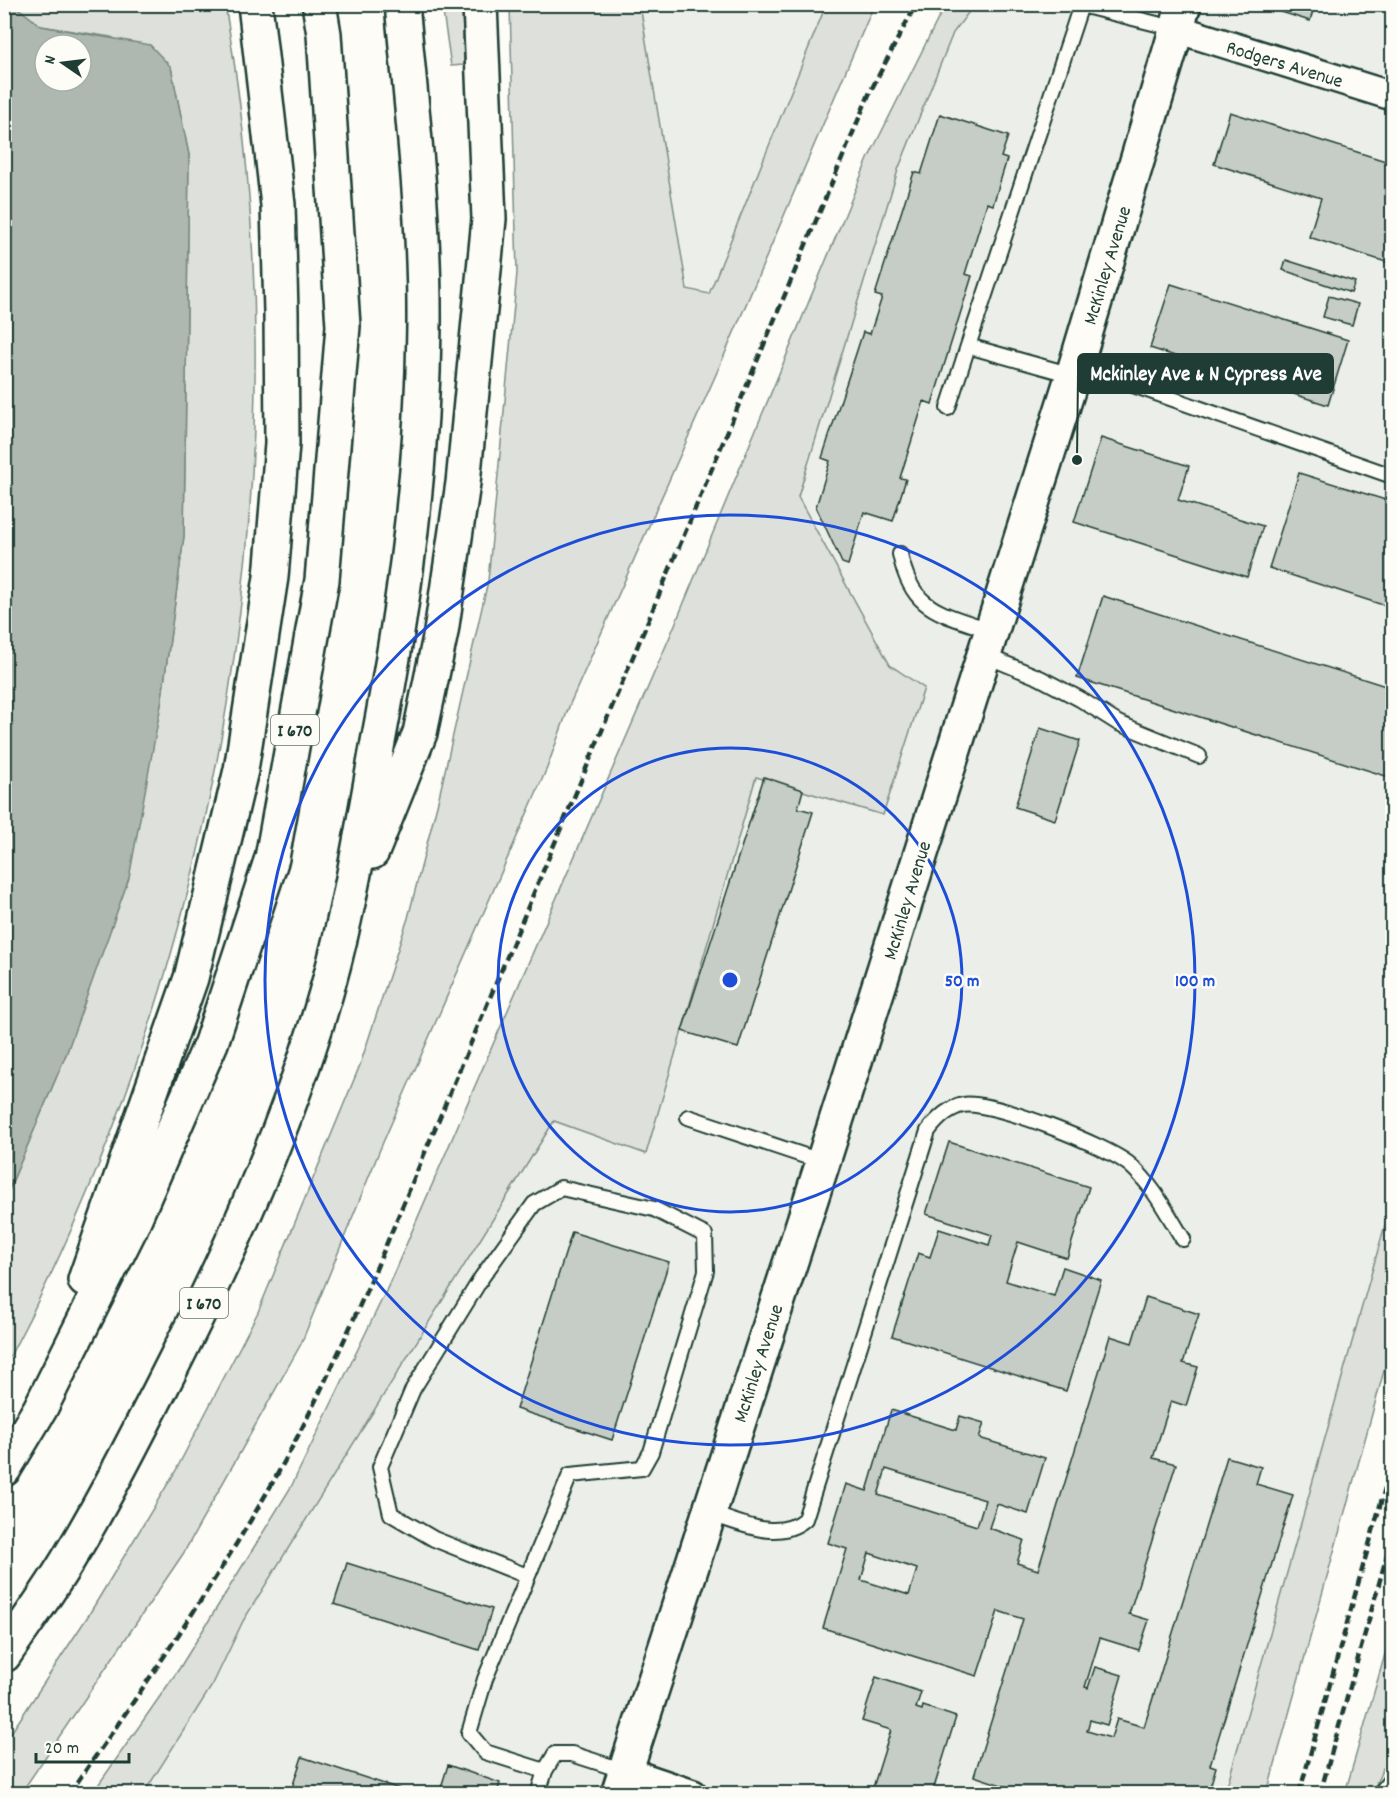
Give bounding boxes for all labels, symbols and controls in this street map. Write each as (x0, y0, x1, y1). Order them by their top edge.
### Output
north arrow (33, 33, 93, 93)
street label: Rodgers Avenue (1222, 35, 1346, 97)
text: N (39, 53, 63, 67)
street label: McKinley Avenue (1078, 203, 1140, 329)
callout: Mckinley Ave & N Cypress Ave (1078, 354, 1333, 393)
text: Mckinley Ave & N Cypress Ave (1090, 361, 1322, 391)
road number: I 670 (271, 715, 319, 745)
street label: McKinley Avenue (878, 838, 940, 964)
centre of rings (720, 970, 740, 990)
text: 50 m (945, 970, 979, 995)
text: 100 m (1175, 970, 1215, 995)
road number: I 670 (180, 1288, 228, 1318)
street label: McKinley Avenue (728, 1301, 792, 1427)
scale bar (36, 1726, 129, 1764)
text: 20 m (45, 1737, 79, 1762)

